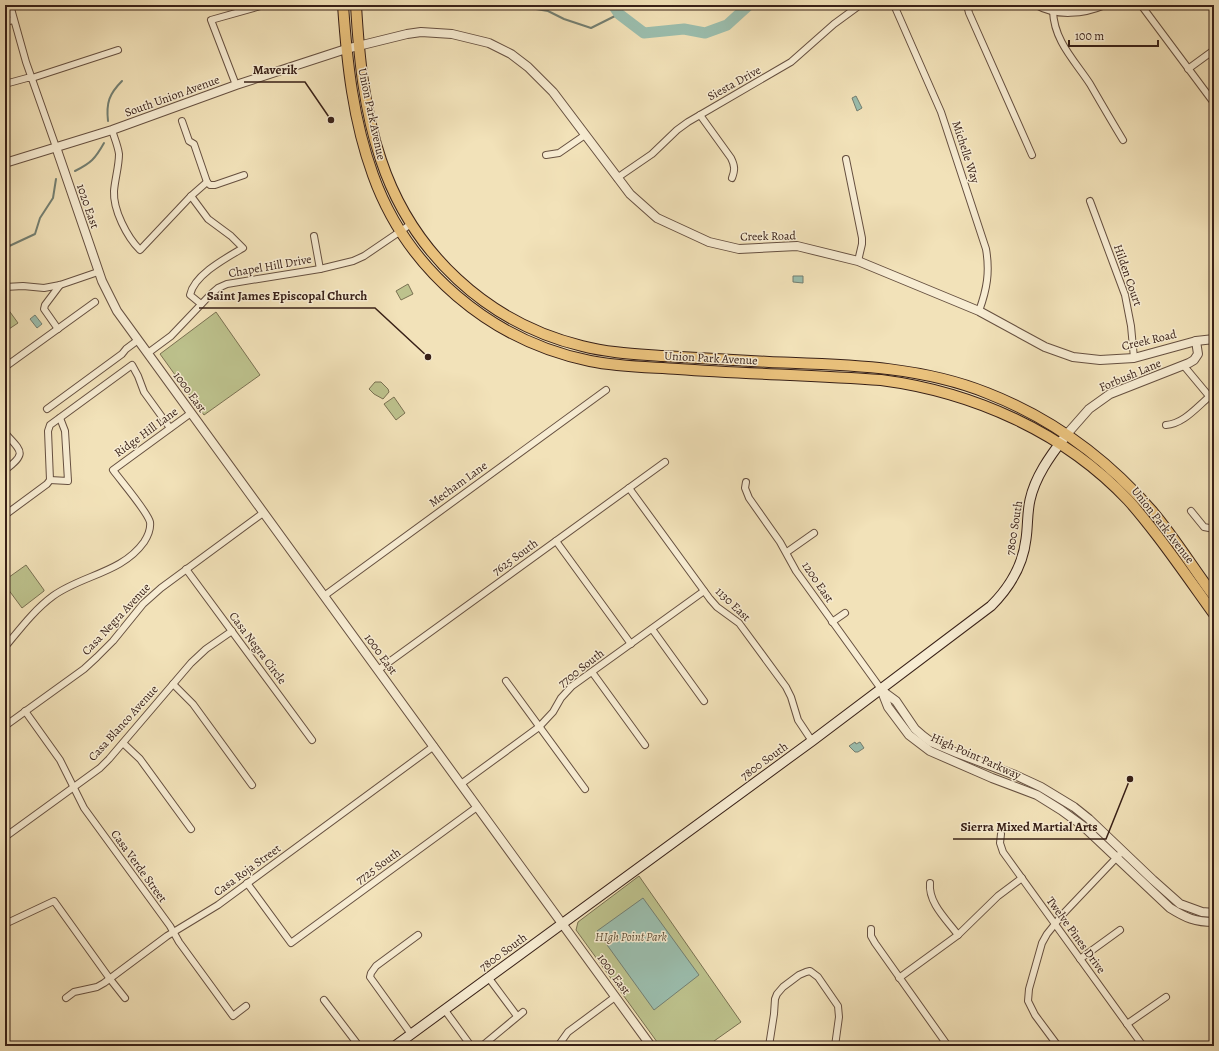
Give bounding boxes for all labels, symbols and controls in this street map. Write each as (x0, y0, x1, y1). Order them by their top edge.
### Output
scale bar (1069, 22, 1158, 48)
text: 100 m (1075, 28, 1104, 44)
callout: Maverik (244, 57, 305, 82)
text: Maverik (253, 61, 298, 78)
street label: Siesta Drive (704, 62, 764, 104)
street label: Union Park Avenue (354, 67, 390, 161)
street label: South Union Avenue (122, 71, 222, 121)
street label: Michelle Way (948, 119, 984, 186)
street label: 1020 East (73, 182, 103, 230)
street label: Creek Road (740, 228, 797, 244)
street label: Hilden Court (1110, 242, 1146, 308)
street label: Chapel Hill Drive (227, 251, 313, 281)
callout: Saint James Episcopal Church (199, 283, 375, 308)
text: Saint James Episcopal Church (207, 287, 367, 304)
street label: Creek Road (1120, 326, 1179, 354)
street label: Union Park Avenue (664, 348, 758, 368)
street label: Forbush Lane (1096, 355, 1164, 395)
street label: 1000 East (170, 368, 210, 416)
street label: Ridge Hill Lane (111, 403, 181, 461)
street label: Mecham Lane (426, 457, 490, 511)
street label: Union Park Avenue (1128, 483, 1198, 567)
street label: 7800 South (1002, 499, 1026, 556)
street label: 7625 South (489, 535, 542, 579)
street label: 1200 East (798, 558, 838, 606)
street label: Casa Negra Avenue (78, 579, 154, 659)
street label: 1130 East (712, 583, 754, 625)
street label: Casa Negra Circle (226, 609, 290, 687)
street label: 1000 East (361, 630, 401, 678)
street label: 7700 South (555, 645, 608, 691)
street label: Casa Blanco Avenue (85, 682, 161, 764)
street label: High Point Parkway (928, 729, 1024, 783)
street label: 7800 South (737, 738, 791, 784)
callout: Sierra Mixed Martial Arts (953, 814, 1106, 839)
text: Sierra Mixed Martial Arts (960, 818, 1098, 835)
street label: Casa Verde Street (107, 827, 171, 905)
street label: Casa Roja Street (210, 840, 284, 900)
street label: 7725 South (352, 844, 404, 888)
street label: Twelve Pines Drive (1043, 893, 1109, 977)
street label: 7800 South (476, 929, 530, 975)
park label: HIgh Point Park (595, 929, 668, 945)
street label: 1000 East (594, 950, 634, 998)

